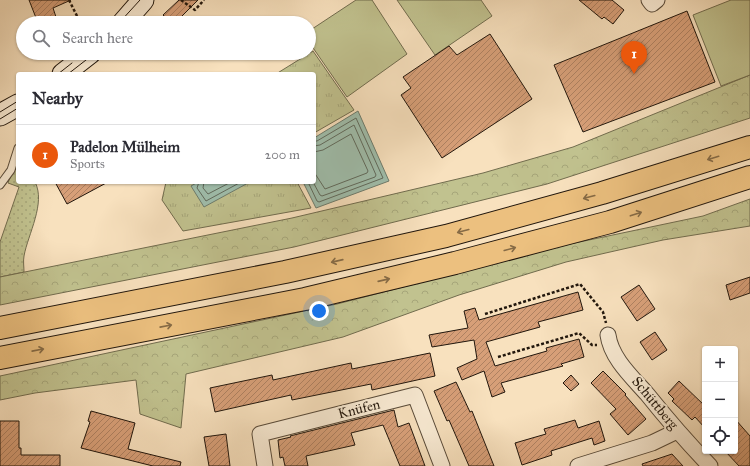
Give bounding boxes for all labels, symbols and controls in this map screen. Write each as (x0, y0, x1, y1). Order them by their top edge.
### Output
search box (16, 16, 316, 60)
icon: search (30, 27, 52, 49)
text: Search here (62, 29, 133, 47)
pin: 1 (621, 41, 647, 74)
text: Nearby (32, 88, 83, 109)
text: Padelon Mülheim (70, 138, 180, 156)
text: 1 (42, 147, 48, 163)
text: 200 m (265, 147, 300, 163)
one-way arrow (707, 155, 719, 163)
text: Sports (70, 156, 105, 172)
one-way arrow (582, 194, 595, 201)
one-way arrow (629, 210, 642, 217)
one-way arrow (457, 228, 470, 235)
one-way arrow (504, 244, 517, 252)
one-way arrow (330, 257, 343, 265)
one-way arrow (377, 276, 390, 283)
your location (309, 301, 329, 321)
one-way arrow (159, 321, 172, 329)
one-way arrow (31, 346, 44, 354)
map controls (702, 346, 738, 454)
button: + (702, 346, 738, 382)
street label: Schüttberg (628, 373, 682, 433)
button: − (702, 382, 738, 418)
street label: Knüfen (336, 395, 382, 422)
button: locate (702, 418, 738, 454)

